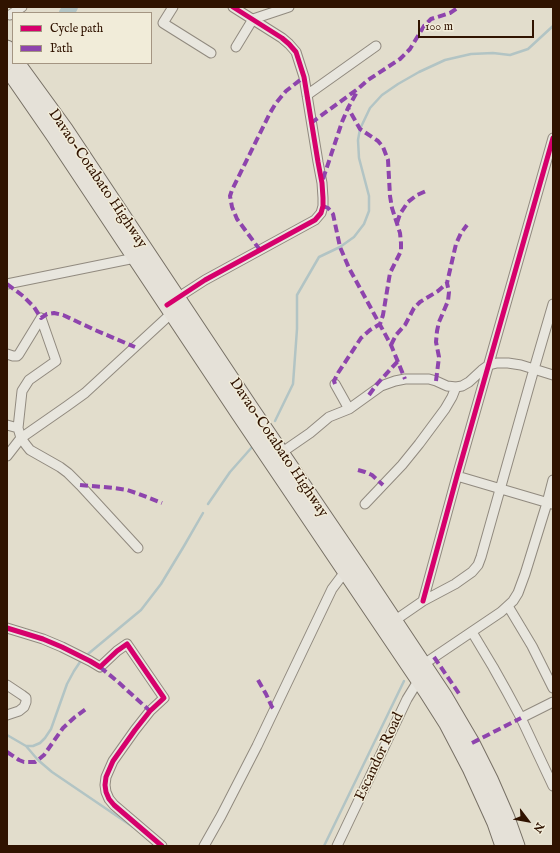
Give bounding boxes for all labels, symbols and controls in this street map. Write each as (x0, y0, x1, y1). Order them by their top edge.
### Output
legend (12, 12, 152, 64)
scale bar (420, 12, 536, 38)
text: 100 m (425, 19, 453, 34)
text: Cycle path (50, 21, 103, 36)
text: Path (50, 41, 73, 56)
street label: Davao-Cotabato Highway (44, 106, 150, 252)
street label: Davao-Cotabato Highway (225, 375, 331, 521)
street label: Escandor Road (352, 710, 408, 804)
north arrow (508, 801, 548, 841)
text: N (530, 820, 547, 835)

